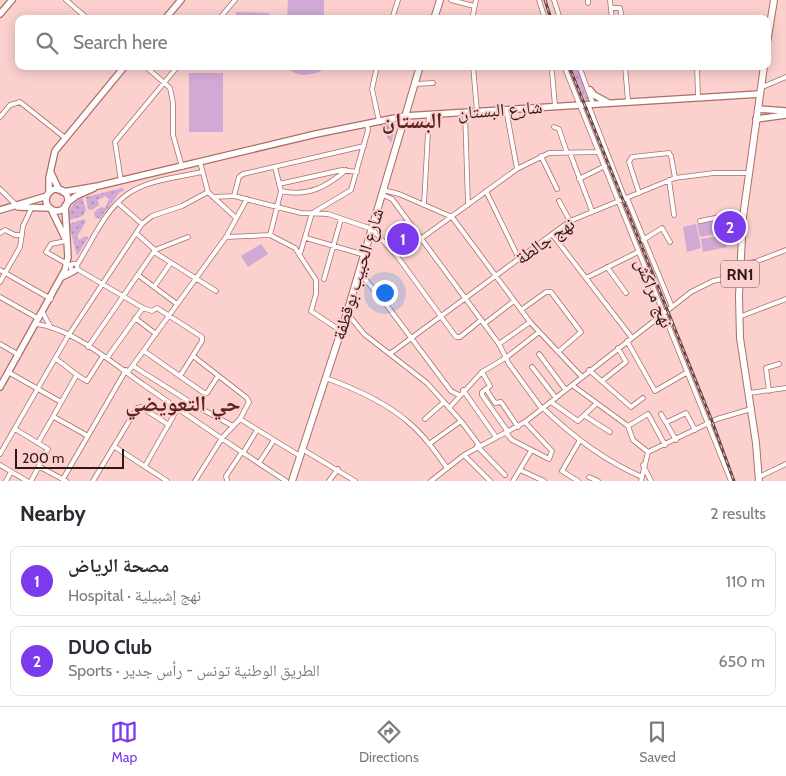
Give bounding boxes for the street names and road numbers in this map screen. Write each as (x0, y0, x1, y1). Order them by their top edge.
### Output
street label: شارع البستان (457, 96, 543, 124)
street label: شارع الحبيب بوقطفة (328, 206, 388, 342)
street label: نهج جالطة (511, 213, 579, 270)
street label: نهج مراكش (629, 255, 678, 332)
road number: RN1 (721, 260, 759, 288)

